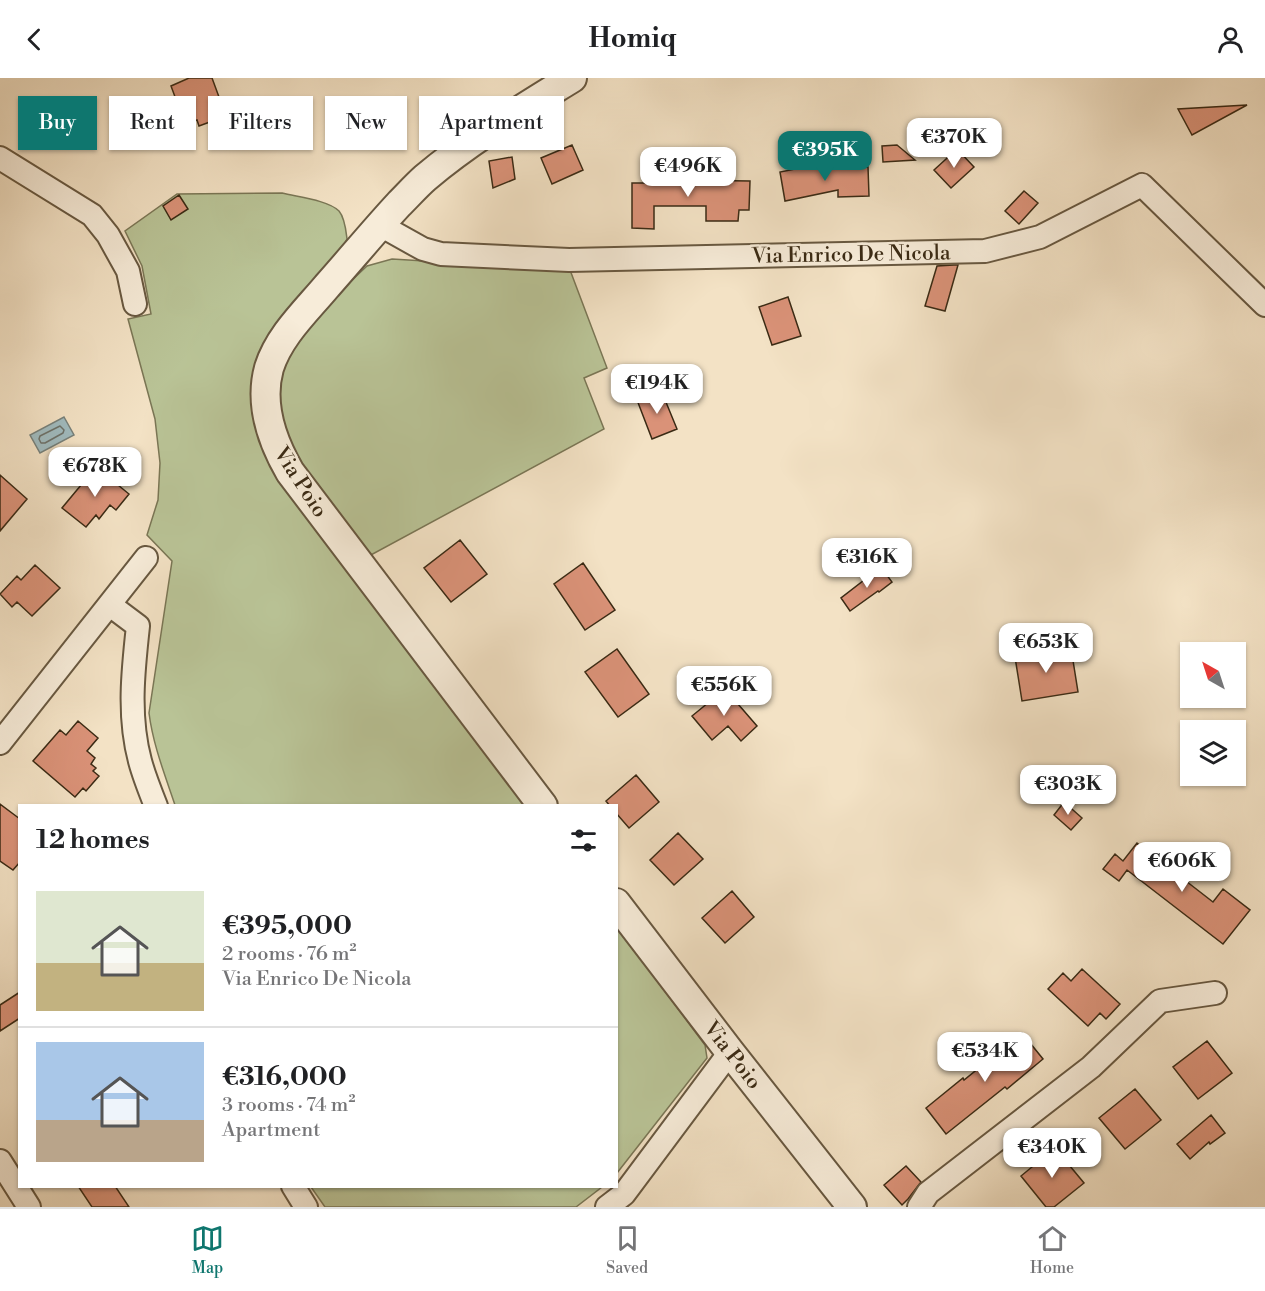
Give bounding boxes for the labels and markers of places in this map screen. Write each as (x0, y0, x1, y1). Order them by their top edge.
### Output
pin: €370K (912, 118, 996, 169)
pin: €395K (783, 131, 867, 182)
pin: €496K (646, 147, 730, 198)
pin: €194K (615, 364, 699, 415)
pin: €678K (53, 447, 137, 498)
pin: €316K (825, 538, 909, 589)
pin: €653K (1004, 623, 1088, 674)
pin: €556K (682, 666, 766, 717)
pin: €303K (1026, 765, 1110, 816)
pin: €606K (1140, 842, 1224, 893)
pin: €534K (943, 1032, 1027, 1083)
pin: €340K (1010, 1128, 1094, 1179)

